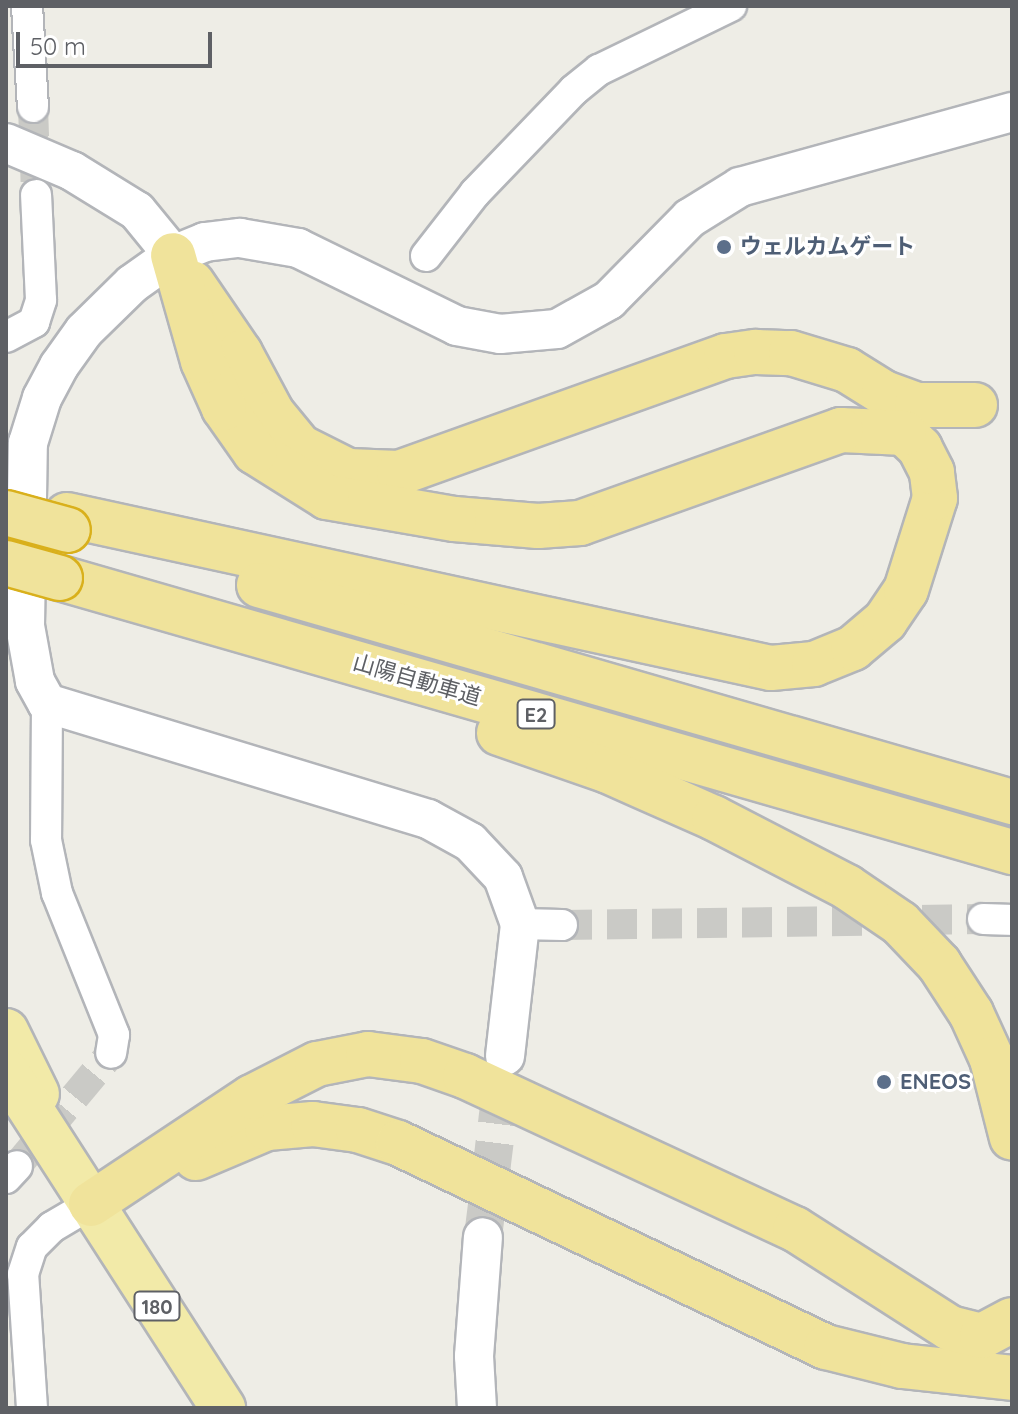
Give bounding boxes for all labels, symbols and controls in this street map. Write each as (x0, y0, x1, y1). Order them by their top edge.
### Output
scale bar (20, 16, 216, 66)
text: 50 m (30, 31, 86, 61)
place label: ウェルカムゲート (740, 234, 916, 260)
marker: ウェルカムゲート (715, 238, 733, 256)
street label: 山陽自動車道 (350, 649, 484, 711)
road number: E2 (516, 698, 556, 730)
place label: ENEOS (900, 1069, 971, 1095)
marker: ENEOS (875, 1073, 893, 1091)
road number: 180 (133, 1290, 181, 1322)

